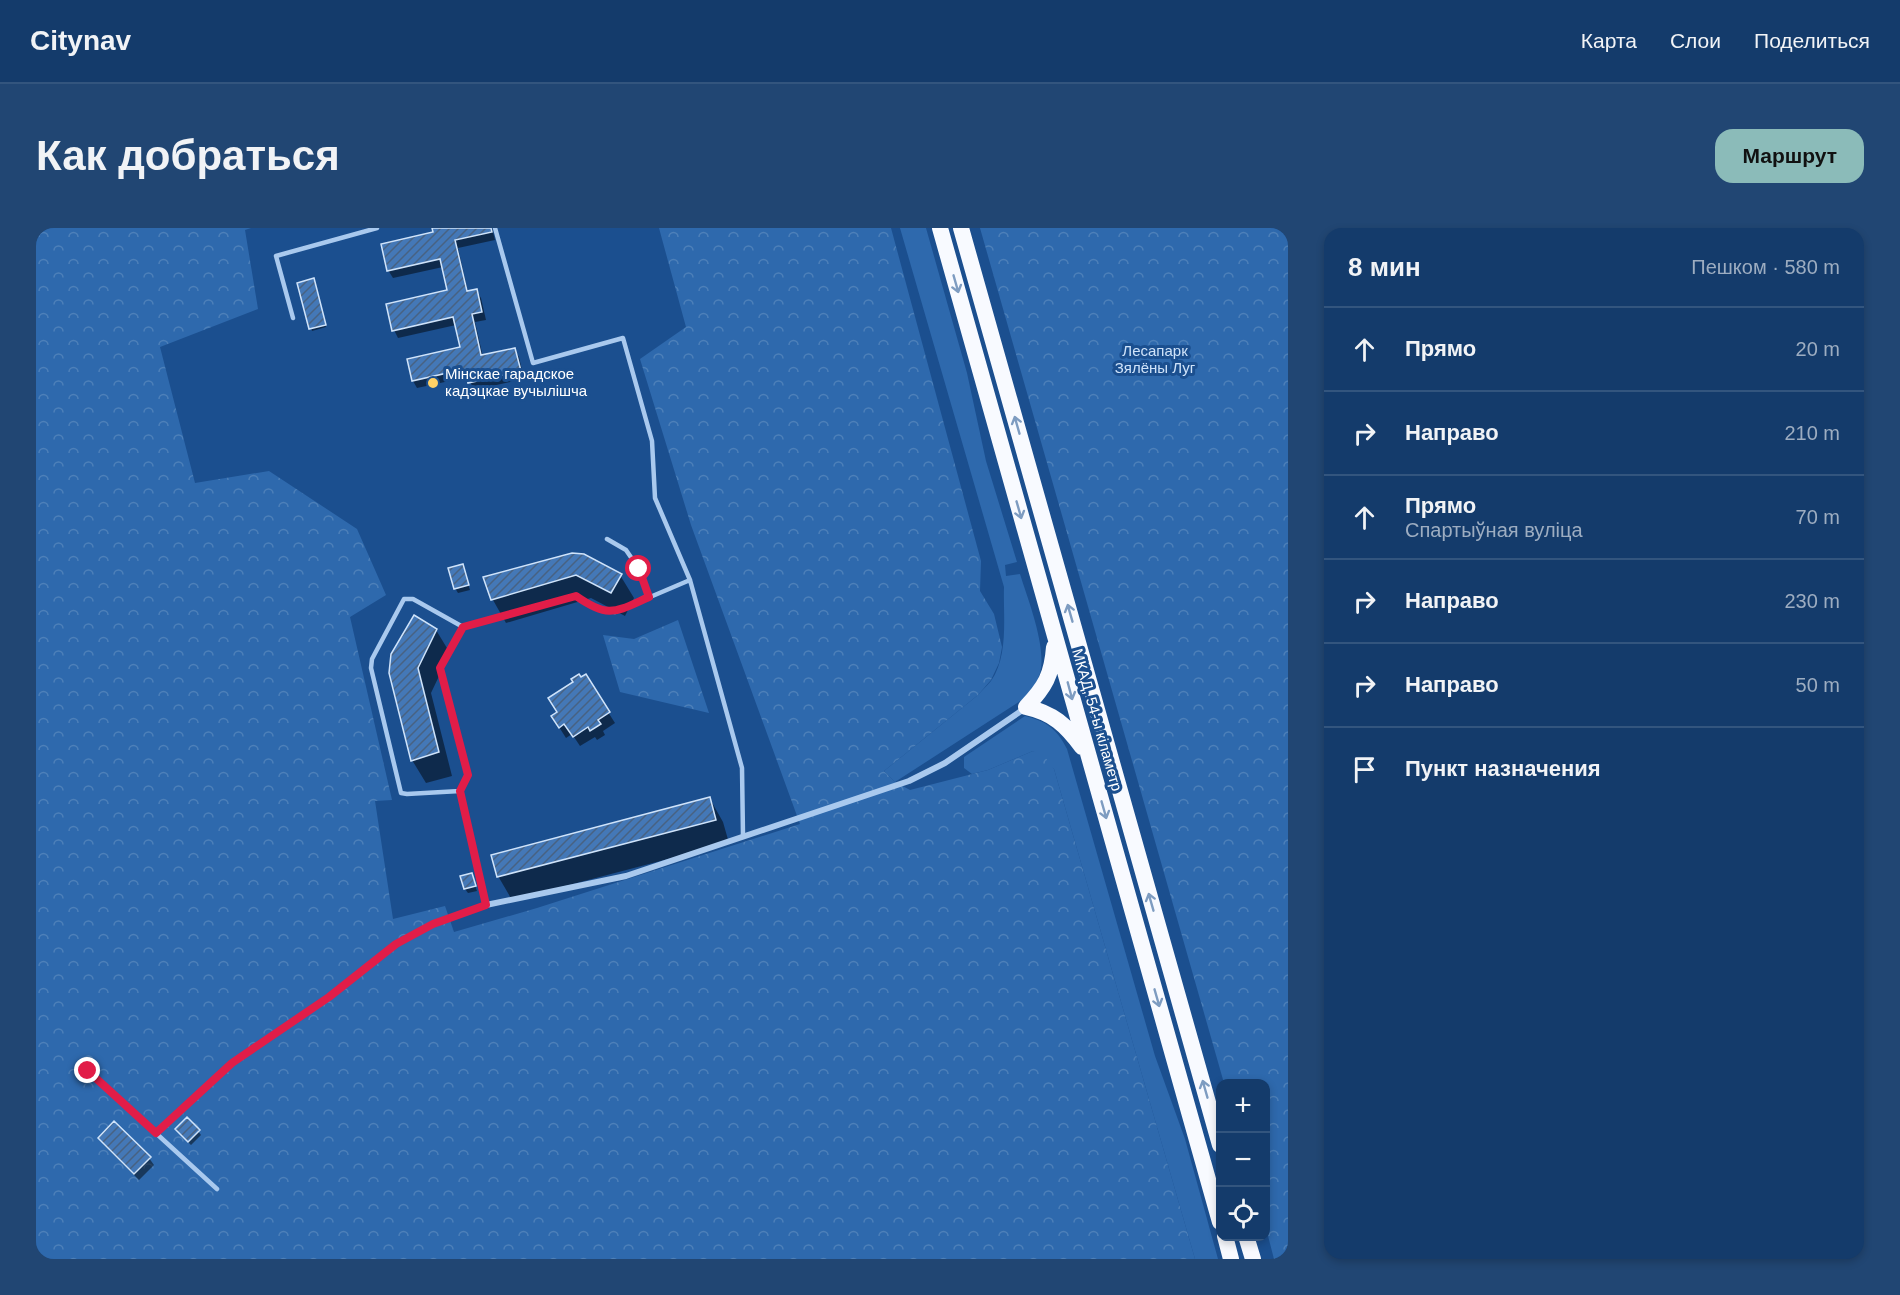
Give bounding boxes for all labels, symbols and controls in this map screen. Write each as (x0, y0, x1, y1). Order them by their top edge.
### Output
text: Citynav (30, 25, 131, 56)
text: Карта (1581, 29, 1637, 52)
text: Слои (1670, 29, 1721, 52)
text: Поделиться (1754, 29, 1870, 52)
button: Маршрут (1715, 129, 1864, 183)
text: Как добраться (36, 132, 340, 179)
text: 8 мин (1348, 252, 1421, 282)
text: Пешком · 580 m (1691, 256, 1840, 278)
one-way arrow (951, 274, 962, 293)
icon: ahead (1348, 333, 1381, 366)
text: Прямо (1405, 336, 1476, 361)
text: 20 m (1796, 338, 1840, 360)
park label: Лесапарк Зялёны Луг (1115, 342, 1196, 376)
place label: Мінскае гарадское кадэцкае вучылішча (445, 365, 588, 399)
marker: Мінскае гарадское кадэцкае вучылішча (426, 376, 440, 390)
one-way arrow (1011, 416, 1022, 435)
icon: right (1348, 417, 1381, 450)
text: Направо (1405, 420, 1499, 445)
text: 210 m (1784, 422, 1840, 444)
text: Прямо (1405, 493, 1476, 518)
one-way arrow (1014, 500, 1026, 519)
icon: ahead (1348, 501, 1381, 534)
text: 70 m (1796, 506, 1840, 528)
text: Спартыўная вуліца (1405, 519, 1583, 541)
route start (625, 555, 651, 581)
icon: right (1348, 585, 1381, 618)
text: Направо (1405, 588, 1499, 613)
text: 230 m (1784, 590, 1840, 612)
one-way arrow (1064, 604, 1075, 623)
street label: МКАД, 54-ы кіламетр (1069, 647, 1126, 793)
icon: right (1348, 669, 1381, 702)
text: Направо (1405, 672, 1499, 697)
text: 50 m (1796, 674, 1840, 696)
one-way arrow (1065, 681, 1076, 700)
icon: arrive (1348, 753, 1381, 786)
text: Пункт назначения (1405, 756, 1601, 781)
one-way arrow (1098, 800, 1110, 819)
one-way arrow (1145, 892, 1157, 911)
one-way arrow (1152, 988, 1163, 1007)
route end (74, 1057, 100, 1083)
map controls (1216, 1079, 1270, 1241)
button: + (1216, 1079, 1270, 1133)
one-way arrow (1198, 1080, 1210, 1099)
button: − (1216, 1133, 1270, 1187)
button: locate (1216, 1187, 1270, 1241)

